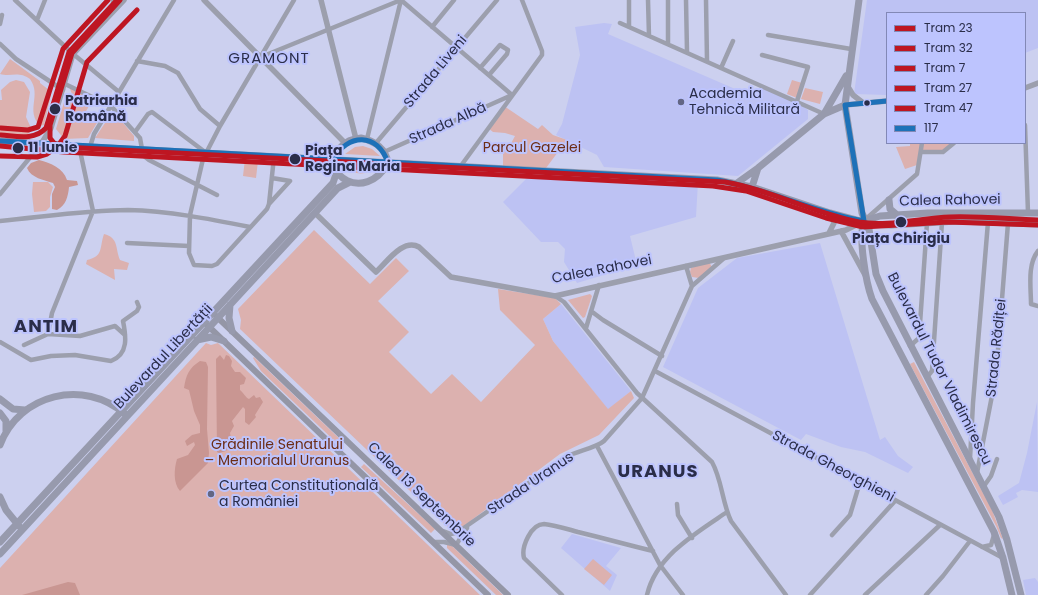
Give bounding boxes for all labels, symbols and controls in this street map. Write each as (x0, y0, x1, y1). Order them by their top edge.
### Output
legend (886, 12, 1026, 144)
text: Tram 23 (924, 19, 973, 36)
street label: Strada Liveni (401, 32, 471, 112)
text: Tram 32 (924, 39, 973, 56)
district label: GRAMONT (228, 50, 310, 68)
text: Tram 7 (924, 59, 965, 76)
text: Tram 27 (924, 79, 972, 96)
place label: Academia Tehnică Militară (689, 86, 800, 118)
place label: Patriarhia Română (65, 93, 138, 126)
marker: Academia Tehnică Militară (676, 97, 686, 107)
unlabelled marker (862, 98, 872, 108)
text: Tram 47 (924, 99, 973, 116)
street label: Strada Albă (407, 100, 489, 148)
marker: Patriarhia Română (48, 102, 62, 116)
text: 117 (924, 119, 938, 136)
place label: 11 Iunie (28, 140, 77, 156)
park label: Parcul Gazelei (483, 140, 581, 156)
marker: 11 Iunie (11, 141, 25, 155)
place label: Piața Regina Maria (305, 143, 400, 176)
marker: Piața Regina Maria (288, 152, 302, 166)
street label: Calea Rahovei (899, 192, 1001, 210)
marker: Piața Chirigiu (894, 215, 908, 229)
place label: Piața Chirigiu (852, 231, 950, 247)
street label: Calea Rahovei (551, 252, 653, 288)
street label: Bulevardul Tudor Vladimirescu (883, 270, 995, 468)
street label: Strada Rădiței (983, 298, 1011, 398)
street label: Bulevardul Libertății (111, 301, 217, 413)
district label: ANTIM (14, 316, 78, 338)
street label: Strada Gheorghieni (769, 428, 897, 506)
park label: Grădinile Senatului – Memorialul Uranus (205, 437, 349, 470)
street label: Calea 13 Septembrie (364, 439, 478, 551)
street label: Strada Uranus (485, 449, 577, 519)
district label: URANUS (618, 461, 698, 483)
place label: Curtea Constituțională a României (219, 478, 378, 510)
marker: Curtea Constituțională a României (206, 489, 216, 499)

